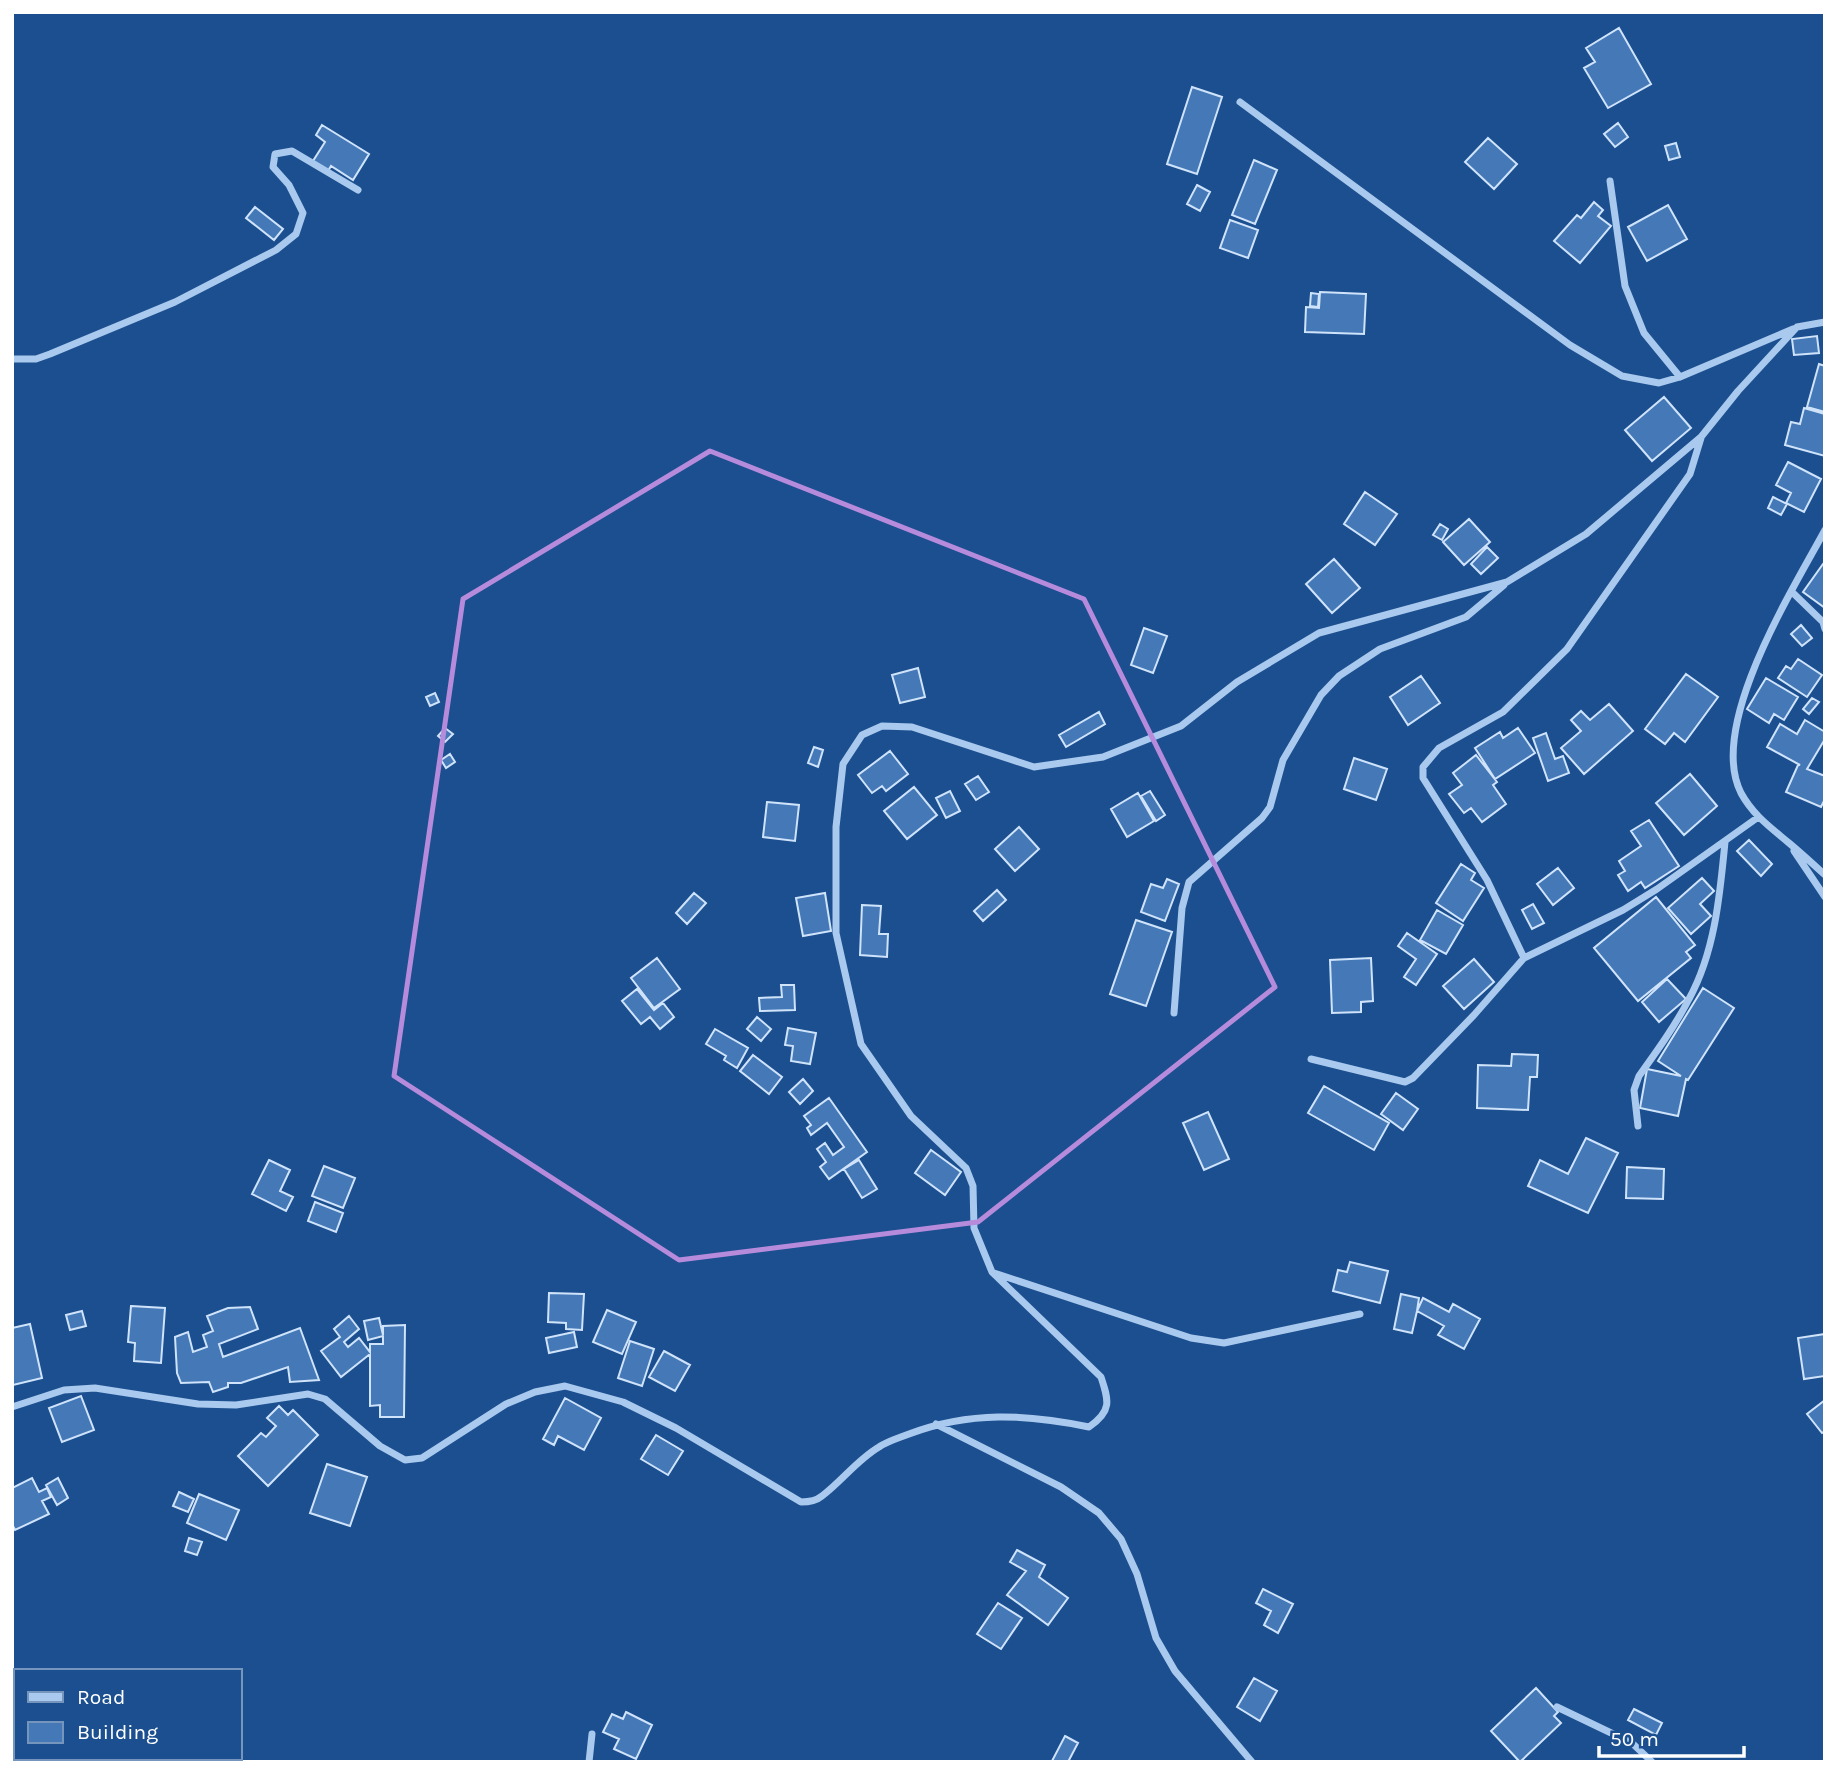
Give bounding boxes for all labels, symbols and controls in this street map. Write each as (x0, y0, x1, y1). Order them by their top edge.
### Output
legend (14, 1669, 242, 1760)
text: Road (77, 1685, 125, 1709)
scale bar (1599, 1714, 1744, 1758)
text: Building (77, 1720, 158, 1744)
text: 50 m (1610, 1727, 1659, 1751)

